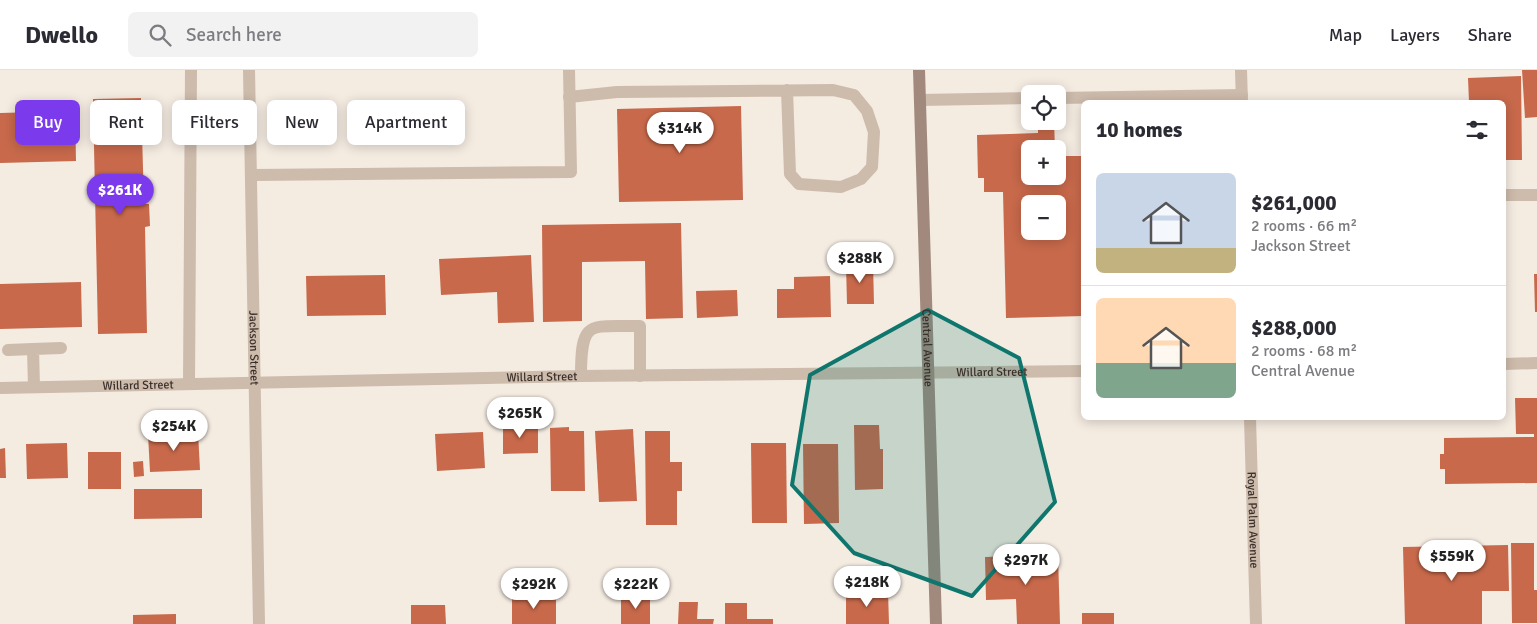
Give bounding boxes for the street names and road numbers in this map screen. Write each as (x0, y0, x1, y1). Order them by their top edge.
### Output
street label: Central Avenue (918, 309, 936, 387)
street label: Jackson Street (245, 310, 262, 386)
street label: Willard Street (956, 365, 1028, 380)
street label: Willard Street (506, 369, 578, 386)
street label: Willard Street (102, 377, 174, 394)
street label: Royal Palm Avenue (1244, 471, 1261, 569)

